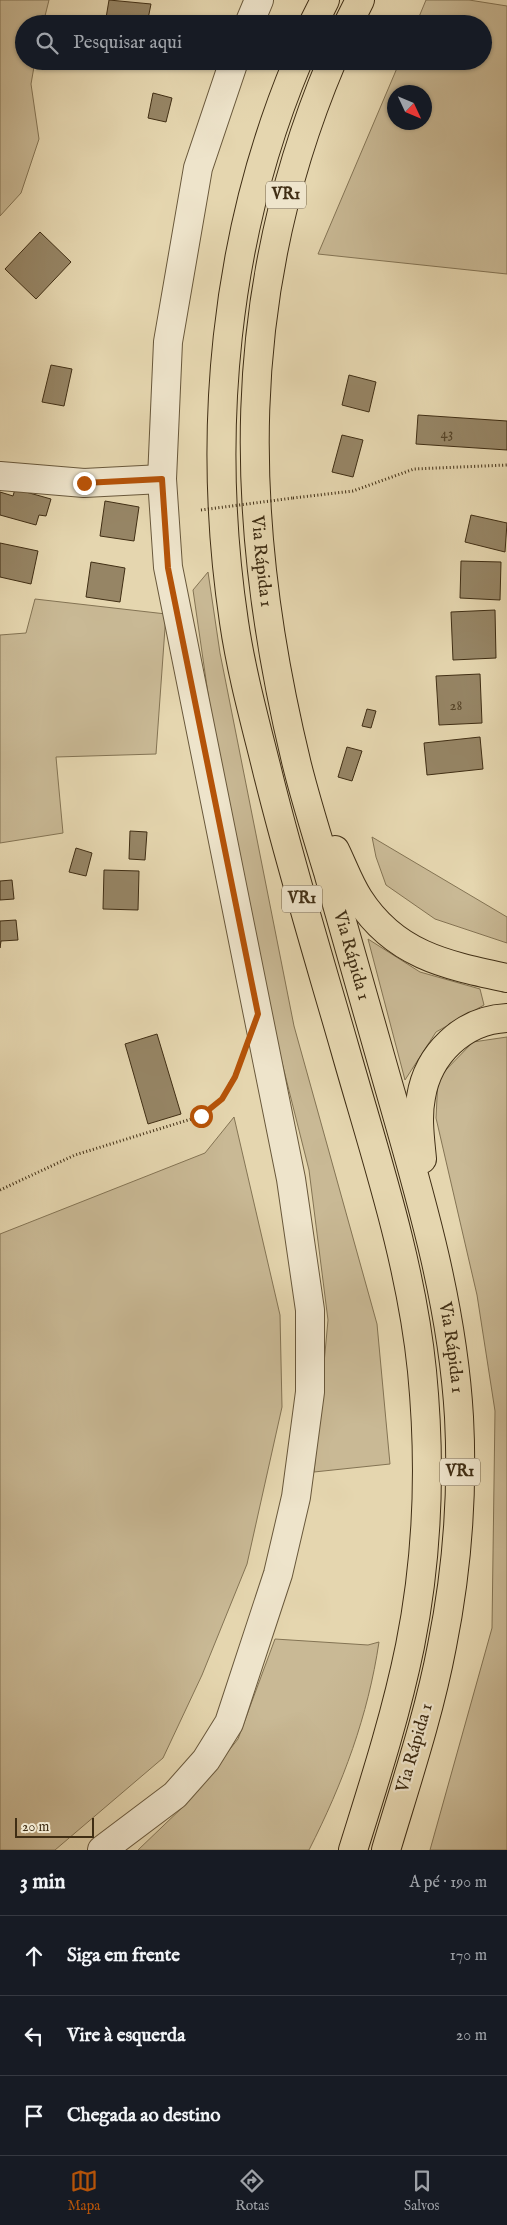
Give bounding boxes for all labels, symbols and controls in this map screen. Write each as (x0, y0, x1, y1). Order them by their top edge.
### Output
search box (15, 15, 492, 70)
icon: search (33, 29, 61, 57)
text: Pesquisar aqui (73, 31, 182, 55)
north arrow (387, 85, 432, 130)
road number: VR1 (266, 182, 306, 208)
house number: 43 (441, 424, 453, 443)
route end (73, 472, 96, 495)
street label: Via Rápida 1 (246, 514, 278, 609)
house number: 28 (450, 696, 463, 715)
road number: VR1 (282, 886, 322, 912)
street label: Via Rápida 1 (328, 907, 375, 1003)
route start (190, 1105, 213, 1128)
street label: Via Rápida 1 (433, 1299, 469, 1394)
road number: VR1 (440, 1458, 480, 1485)
street label: Via Rápida 1 (391, 1701, 439, 1796)
scale bar (15, 1815, 94, 1838)
text: 20 m (22, 1818, 49, 1836)
text: 3 min (20, 1869, 65, 1896)
text: A pé · 190 m (410, 1873, 487, 1893)
icon: ahead (20, 1942, 48, 1970)
text: Siga em frente (67, 1944, 180, 1968)
text: 170 m (450, 1946, 487, 1966)
icon: left (20, 2022, 48, 2050)
text: Vire à esquerda (67, 2024, 185, 2048)
text: 20 m (456, 2026, 487, 2046)
icon: arrive (20, 2102, 48, 2130)
text: Chegada ao destino (67, 2104, 220, 2128)
tab: Mapa (67, 2167, 100, 2215)
tab: Rotas (235, 2167, 269, 2215)
tab: Salvos (404, 2167, 440, 2215)

